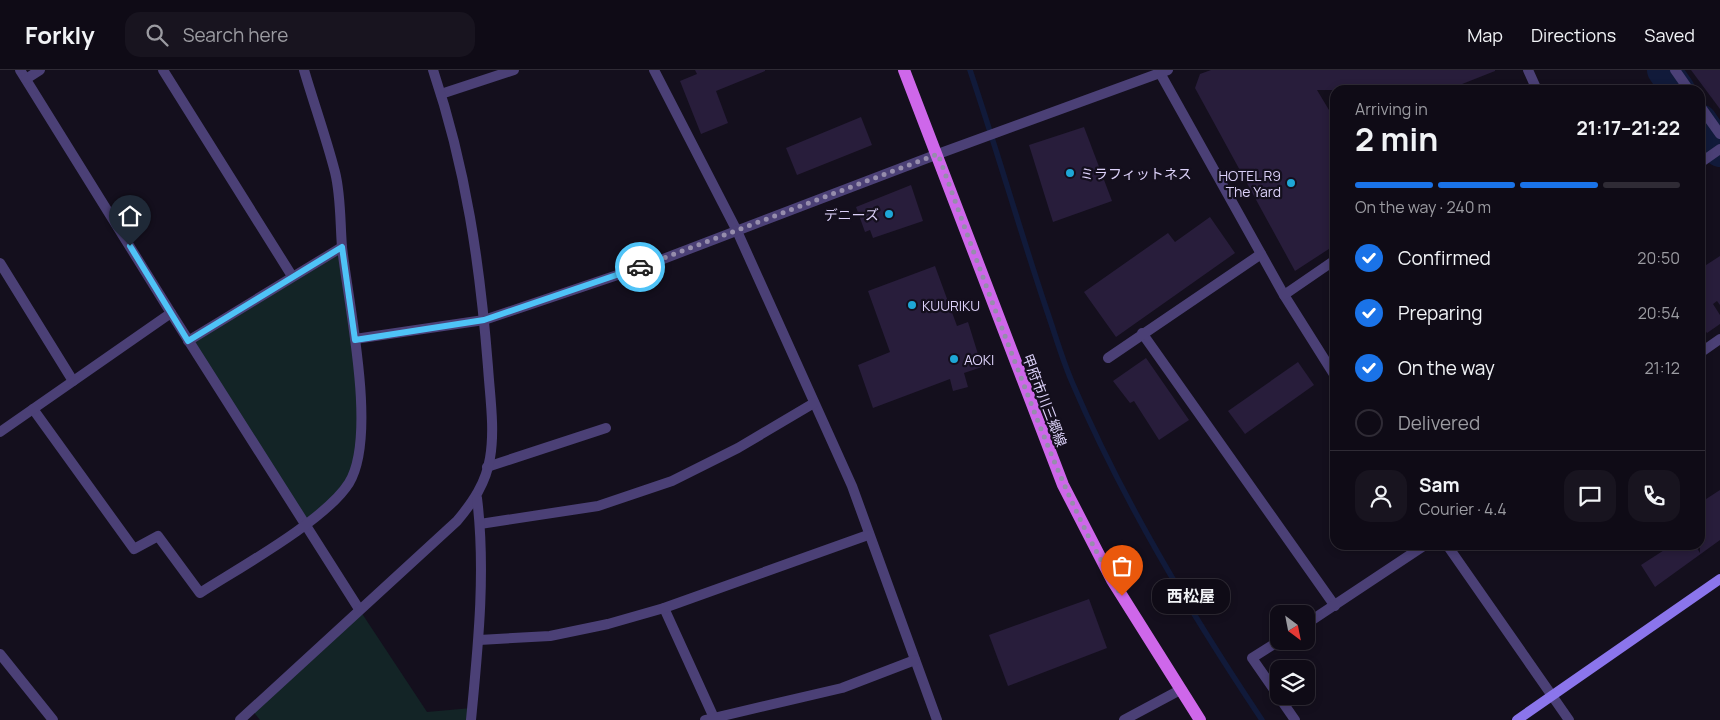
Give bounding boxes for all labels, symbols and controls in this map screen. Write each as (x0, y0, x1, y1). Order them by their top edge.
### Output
search box (125, 12, 475, 57)
text: Forkly (25, 18, 95, 51)
icon: search (143, 21, 171, 49)
text: Search here (183, 22, 288, 48)
text: Map (1467, 23, 1503, 47)
text: Directions (1531, 23, 1616, 47)
text: Saved (1644, 23, 1695, 47)
text: Arriving in (1355, 98, 1428, 120)
text: 21:17–21:22 (1576, 115, 1680, 141)
text: 2 min (1355, 117, 1438, 161)
place label: ミラフィットネス (1080, 164, 1192, 183)
place label: HOTEL R9 The Yard (1218, 166, 1281, 201)
marker: ミラフィットネス (1064, 167, 1076, 179)
marker: HOTEL R9 The Yard (1285, 177, 1297, 189)
pin (109, 195, 151, 246)
text: On the way · 240 m (1355, 196, 1491, 218)
icon: home (116, 202, 144, 230)
place label: デニーズ (824, 205, 879, 224)
marker: デニーズ (883, 208, 895, 220)
courier (615, 242, 665, 292)
icon: check (1355, 244, 1383, 272)
text: Confirmed (1398, 245, 1491, 271)
text: 20:50 (1637, 247, 1680, 269)
icon: car (626, 253, 654, 281)
place label: KUURIKU (922, 296, 980, 315)
marker: KUURIKU (906, 299, 918, 311)
icon: check (1355, 299, 1383, 327)
text: Preparing (1398, 300, 1483, 326)
text: 20:54 (1638, 302, 1680, 324)
place label: AOKI (964, 350, 994, 369)
street label: 甲府市川三郷線 (1019, 351, 1071, 449)
marker: AOKI (948, 353, 960, 365)
icon: check (1355, 354, 1383, 382)
text: On the way (1398, 355, 1495, 381)
text: 21:12 (1644, 357, 1680, 379)
text: Delivered (1398, 410, 1480, 436)
button: person (1355, 470, 1407, 522)
button: chat (1564, 470, 1616, 522)
button: phone (1628, 470, 1680, 522)
text: Sam (1419, 472, 1460, 498)
text: Courier · 4.4 (1419, 498, 1507, 520)
pin (1101, 545, 1143, 596)
icon: bag (1108, 552, 1136, 580)
callout: 西松屋 (1152, 578, 1230, 614)
text: 西松屋 (1167, 585, 1215, 607)
north arrow (1270, 605, 1315, 650)
map controls (1270, 605, 1315, 705)
button: layers (1270, 660, 1315, 705)

